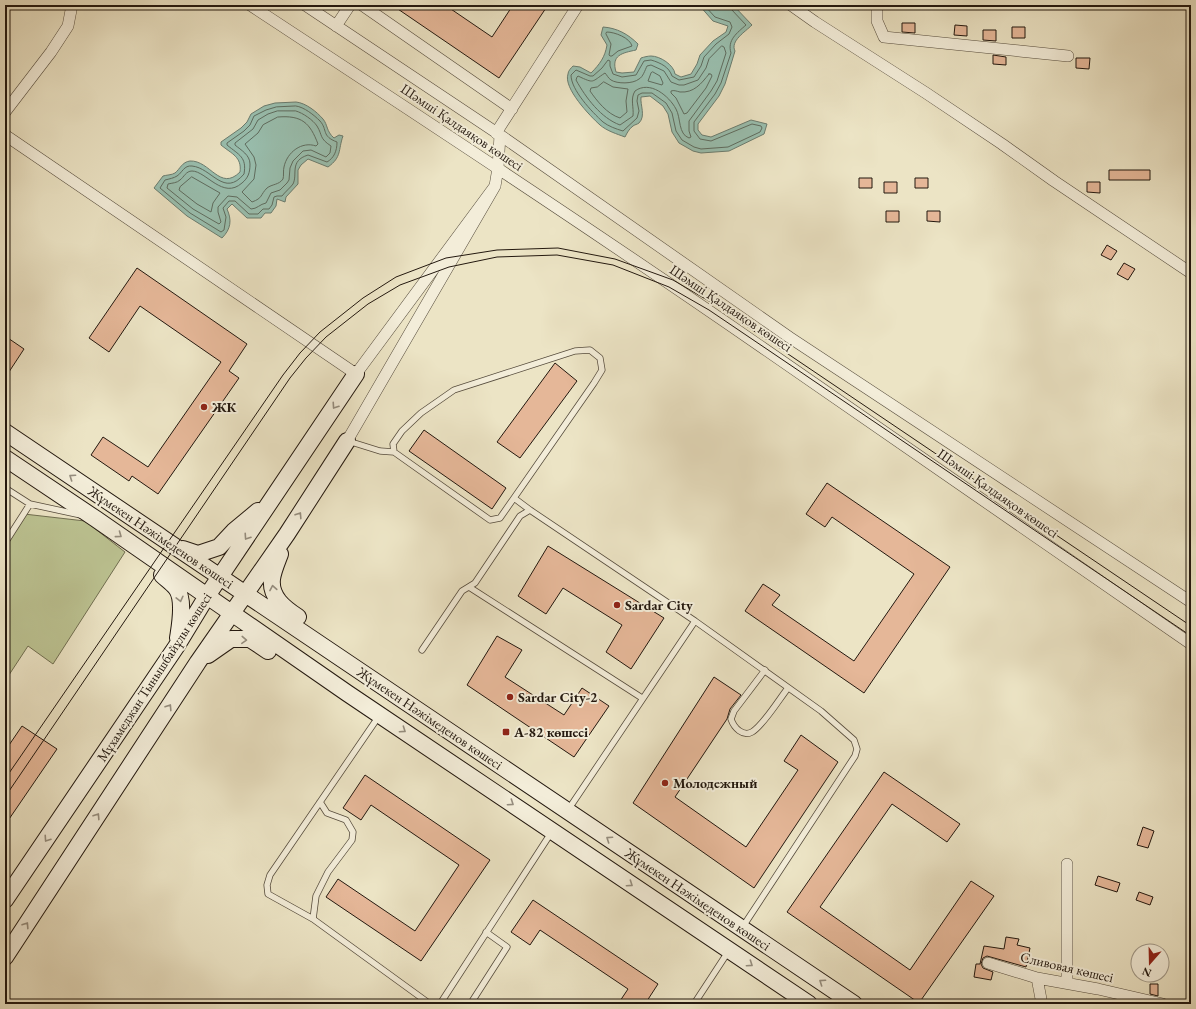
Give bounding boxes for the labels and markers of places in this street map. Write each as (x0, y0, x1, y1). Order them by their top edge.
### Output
place label: ЖК (211, 398, 238, 416)
marker: ЖК (199, 402, 209, 412)
place label: Sardar City (625, 596, 693, 614)
marker: Sardar City (612, 600, 622, 610)
place label: Sardar City-2 (518, 688, 598, 706)
marker: Sardar City-2 (505, 692, 515, 702)
place label: A-82 көшесі (513, 723, 588, 741)
marker: A-82 көшесі (501, 727, 511, 737)
place label: Молодежный (673, 774, 757, 792)
marker: Молодежный (660, 778, 670, 788)

